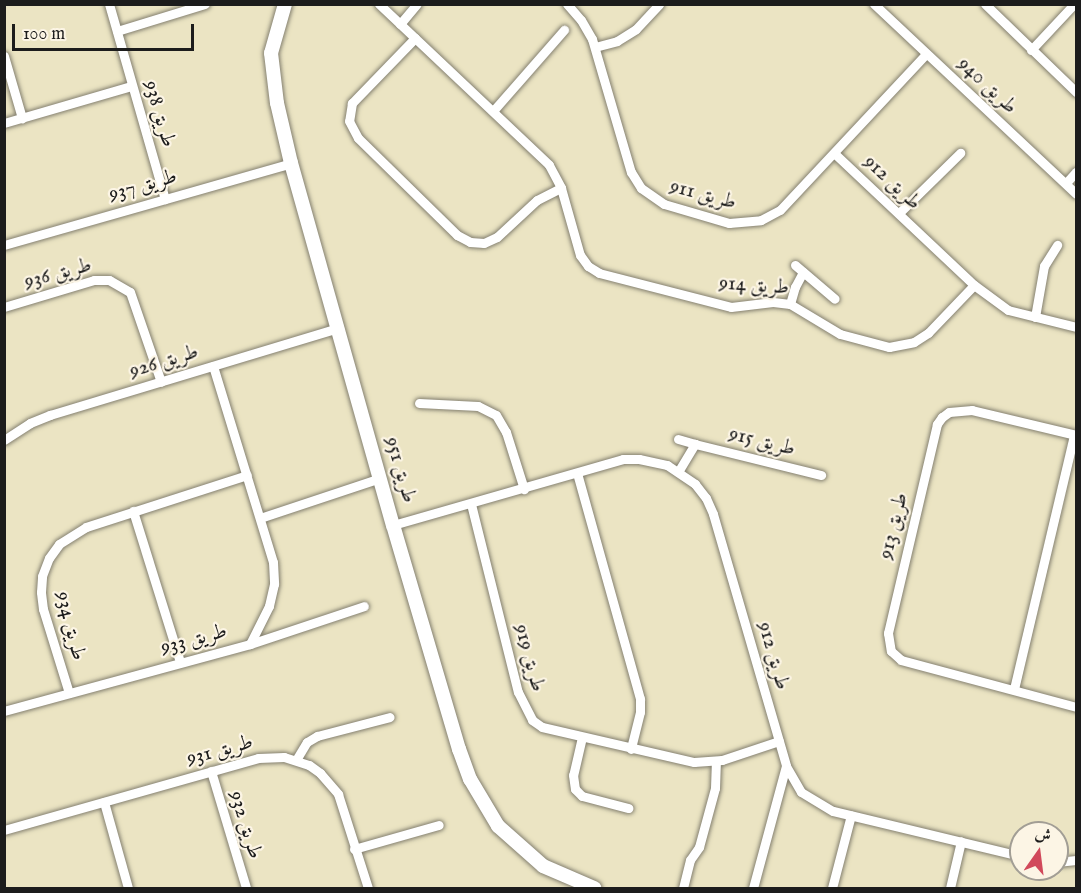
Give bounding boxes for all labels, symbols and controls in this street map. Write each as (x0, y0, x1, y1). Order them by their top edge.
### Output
scale bar (15, 12, 196, 50)
text: 100 m (23, 23, 65, 46)
street label: طريق 940 (952, 52, 1022, 120)
street label: طريق 938 (137, 78, 181, 150)
street label: طريق 912 (858, 150, 926, 216)
street label: طريق 937 (106, 164, 180, 208)
street label: طريق 911 (667, 174, 739, 216)
street label: طريق 936 (21, 253, 95, 295)
street label: طريق 914 (718, 271, 790, 301)
street label: طريق 926 (126, 340, 202, 384)
street label: طريق 915 (726, 422, 798, 462)
street label: طريق 951 (379, 434, 421, 506)
street label: طريق 913 (874, 490, 914, 562)
street label: طريق 934 (49, 589, 91, 663)
street label: طريق 933 (158, 619, 230, 661)
street label: طريق 912 (751, 619, 795, 693)
street label: طريق 919 (508, 621, 550, 695)
street label: طريق 931 (184, 730, 256, 772)
street label: طريق 932 (223, 788, 267, 862)
north arrow (1009, 821, 1069, 881)
text: ش (1033, 824, 1053, 847)

